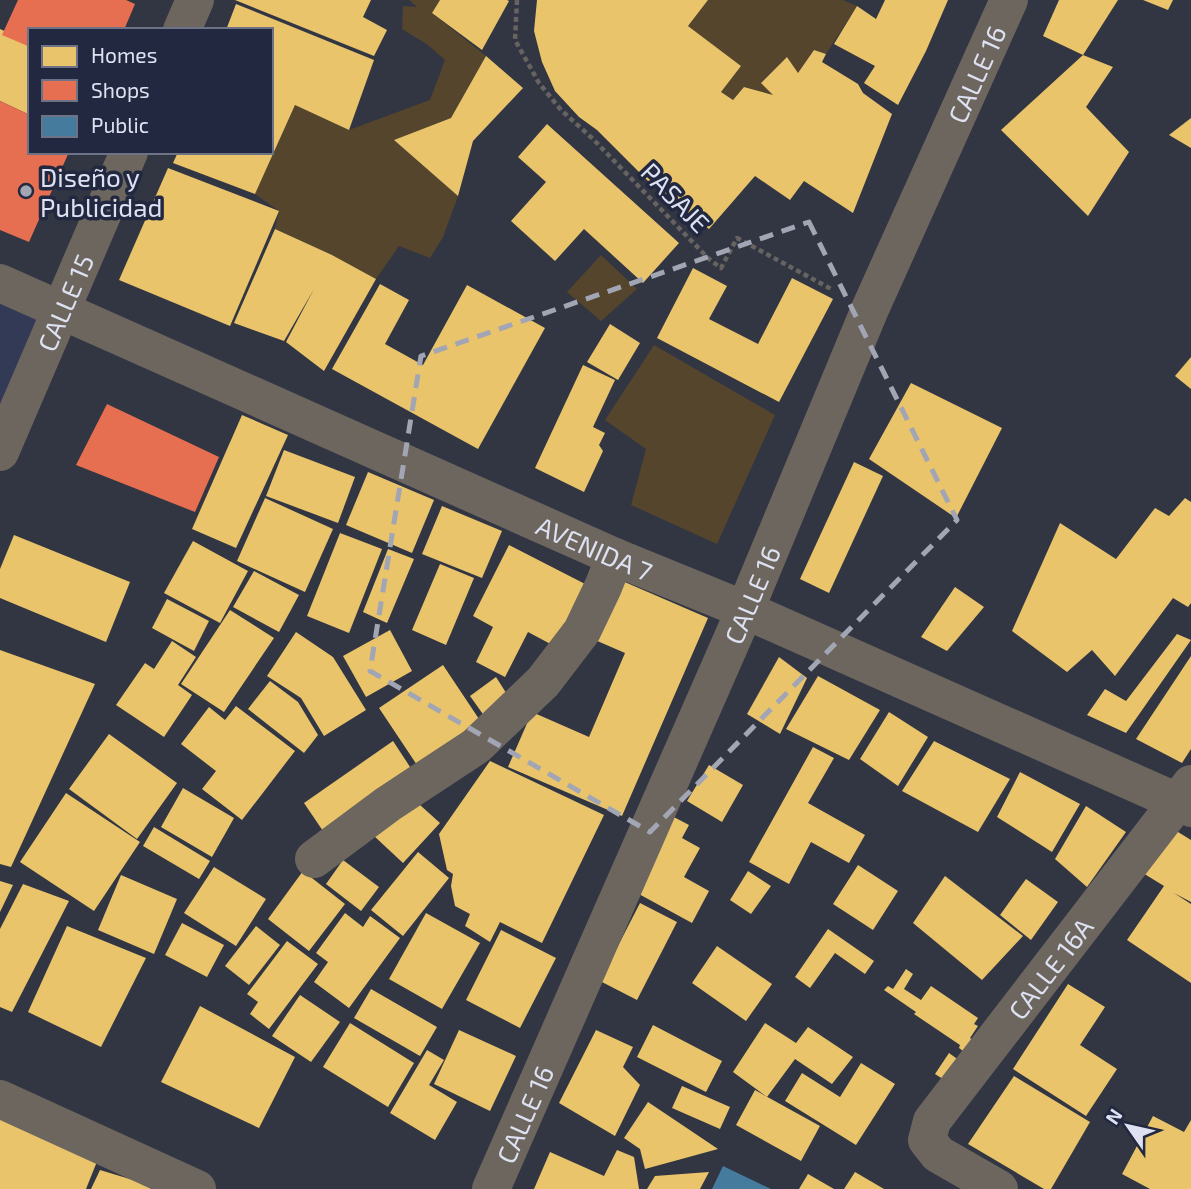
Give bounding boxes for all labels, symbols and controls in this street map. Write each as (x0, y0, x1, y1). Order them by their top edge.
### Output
street label: CALLE 16 (940, 20, 1011, 127)
legend (28, 28, 273, 154)
text: Homes (91, 42, 157, 67)
text: Shops (91, 77, 150, 102)
text: Public (91, 112, 149, 137)
street label: PASAJE (635, 156, 717, 238)
place label: Diseño y Publicidad (40, 161, 162, 222)
marker: Diseño y Publicidad (18, 183, 34, 199)
street label: CALLE 15 (30, 249, 99, 355)
street label: AVENIDA 7 (532, 509, 657, 586)
street label: CALLE 16 (717, 541, 786, 648)
street label: CALLE 16A (1001, 911, 1098, 1025)
street label: CALLE 16 (489, 1060, 559, 1167)
north arrow (1093, 1091, 1163, 1161)
text: N (1100, 1104, 1127, 1128)

